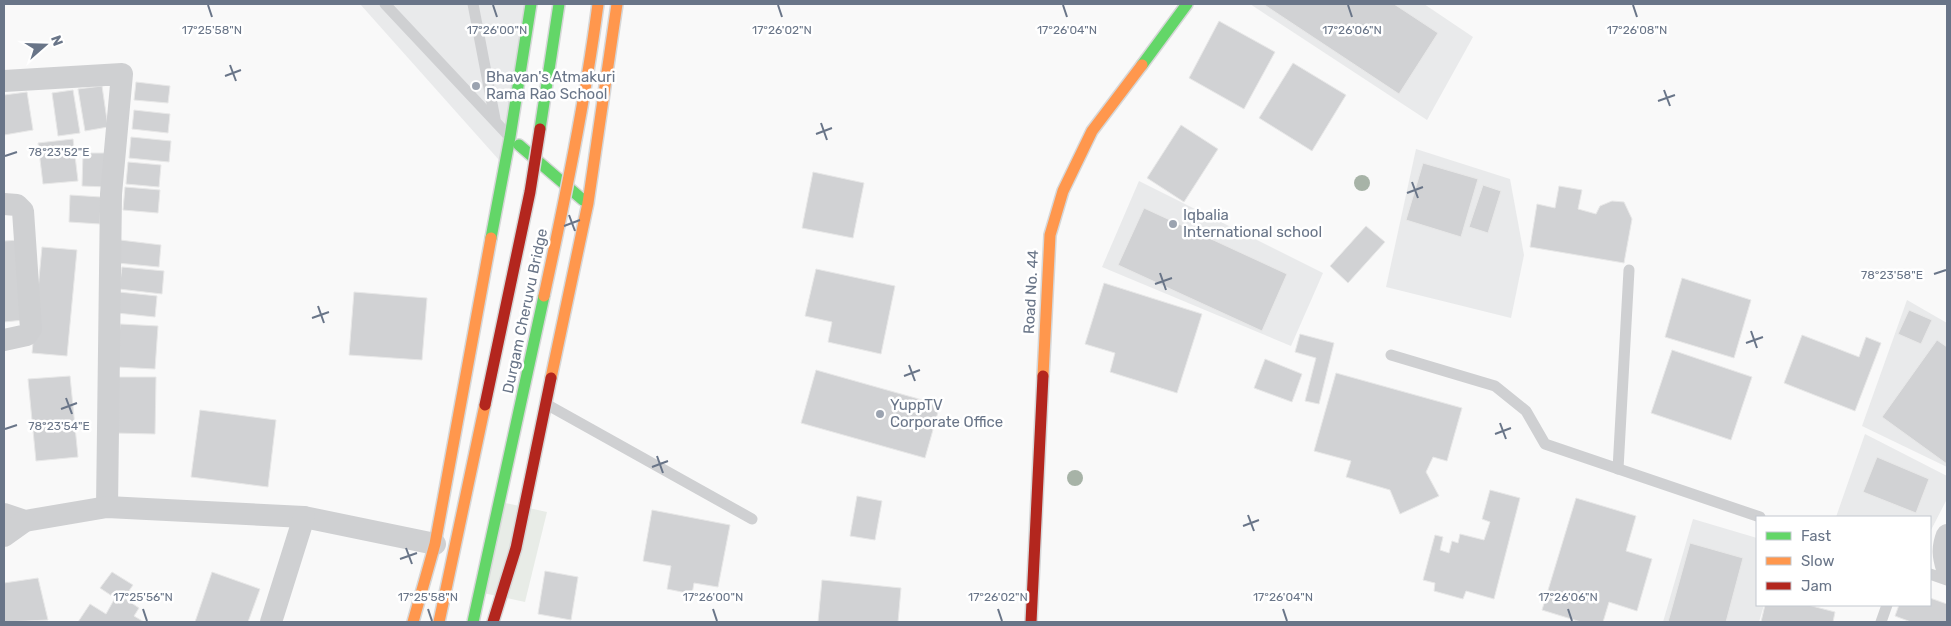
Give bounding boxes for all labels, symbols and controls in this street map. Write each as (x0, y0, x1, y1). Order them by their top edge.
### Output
north arrow (20, 20, 70, 70)
text: 17°25'58"N (182, 23, 242, 37)
text: 17°26'00"N (467, 23, 527, 37)
text: 17°26'02"N (752, 23, 812, 37)
text: 17°26'04"N (1037, 23, 1097, 37)
text: 17°26'06"N (1322, 23, 1382, 37)
text: 17°26'08"N (1607, 23, 1667, 37)
text: N (47, 33, 66, 48)
place label: Bhavan's Atmakuri Rama Rao School (486, 68, 615, 103)
marker: Bhavan's Atmakuri Rama Rao School (470, 80, 482, 92)
text: 78°23'52"E (28, 145, 90, 159)
place label: Iqbalia International school (1183, 206, 1322, 241)
marker: Iqbalia International school (1167, 218, 1179, 230)
street label: Durgam Cheruvu Bridge (499, 227, 551, 395)
street label: Road No. 44 (1020, 249, 1042, 335)
text: 78°23'58"E (1861, 268, 1923, 282)
place label: YuppTV Corporate Office (890, 396, 1003, 431)
marker: YuppTV Corporate Office (874, 408, 886, 420)
text: 78°23'54"E (28, 419, 90, 433)
legend (1756, 516, 1931, 606)
text: Fast (1801, 527, 1831, 545)
text: Slow (1801, 552, 1834, 570)
text: Jam (1801, 577, 1832, 595)
text: 17°25'56"N (113, 590, 173, 604)
text: 17°25'58"N (398, 590, 458, 604)
text: 17°26'00"N (683, 590, 743, 604)
text: 17°26'02"N (968, 590, 1028, 604)
text: 17°26'04"N (1253, 590, 1313, 604)
text: 17°26'06"N (1538, 590, 1598, 604)

